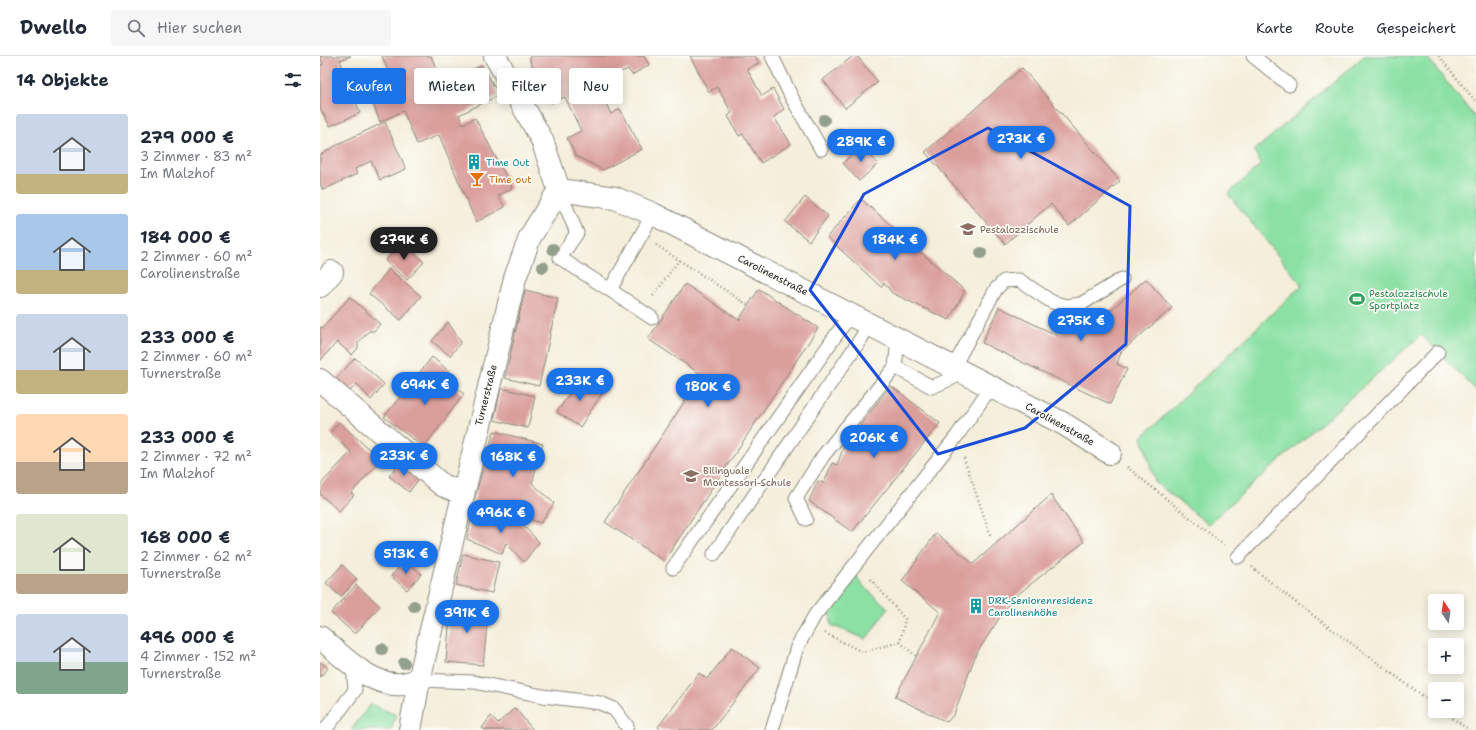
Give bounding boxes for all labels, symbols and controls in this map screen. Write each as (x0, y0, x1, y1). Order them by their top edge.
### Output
search box (111, 10, 391, 46)
text: Dwello (20, 15, 87, 40)
icon: search (125, 17, 147, 39)
text: Hier suchen (157, 18, 242, 38)
text: Karte (1256, 19, 1293, 37)
text: Route (1315, 19, 1354, 37)
text: Gespeichert (1376, 19, 1456, 37)
chip: Kaufen (332, 68, 406, 104)
chip: Mieten (414, 68, 489, 104)
chip: Filter (497, 68, 561, 104)
chip: Neu (569, 68, 623, 104)
text: 14 Objekte (16, 69, 109, 91)
icon: filters (282, 69, 304, 91)
text: 279 000 € (140, 126, 234, 148)
pin: 273K € (988, 126, 1054, 160)
pin: 289K € (828, 129, 894, 163)
icon: home (48, 130, 96, 178)
text: 273K € (997, 130, 1045, 147)
text: 289K € (836, 133, 886, 150)
text: 3 Zimmer · 83 m² (140, 148, 252, 165)
building icon: Time Out (465, 153, 483, 171)
place label: Time Out (486, 156, 530, 169)
text: Im Malzhof (140, 165, 215, 182)
bar icon: Time out (468, 170, 486, 188)
place label: Time out (489, 173, 532, 186)
school or university icon: Pestalozzischule (959, 220, 977, 238)
place label: Pestalozzischule (980, 223, 1059, 236)
text: 184 000 € (140, 226, 231, 248)
pin: 279K € (371, 227, 437, 261)
pin: 184K € (862, 227, 928, 261)
icon: home (48, 230, 96, 278)
text: 279K € (380, 231, 429, 248)
text: 184K € (872, 231, 918, 248)
text: 2 Zimmer · 60 m² (140, 248, 252, 265)
street label: Carolinenstraße (736, 252, 811, 298)
text: Carolinenstraße (140, 265, 240, 282)
place label: Pestalozzischule Sportplatz (1369, 287, 1448, 312)
sports icon: Pestalozzischule Sportplatz (1348, 290, 1366, 308)
pin: 275K € (1048, 308, 1114, 342)
text: 275K € (1057, 312, 1105, 329)
text: 233 000 € (140, 326, 234, 348)
icon: home (48, 330, 96, 378)
text: 2 Zimmer · 60 m² (140, 348, 252, 365)
street label: Turnerstraße (472, 363, 500, 427)
text: Turnerstraße (140, 365, 221, 382)
pin: 233K € (547, 368, 613, 402)
pin: 694K € (392, 372, 458, 406)
text: 233K € (555, 372, 605, 389)
pin: 180K € (675, 374, 741, 408)
text: 694K € (400, 376, 450, 393)
text: 180K € (685, 378, 731, 395)
street label: Carolinenstraße (1023, 400, 1097, 449)
pin: 206K € (841, 425, 907, 459)
text: 233 000 € (140, 426, 234, 448)
text: 206K € (849, 429, 899, 446)
icon: home (48, 430, 96, 478)
pin: 233K € (371, 443, 437, 477)
pin: 168K € (480, 444, 546, 478)
text: 233K € (379, 447, 429, 464)
text: 2 Zimmer · 72 m² (140, 448, 252, 465)
text: 168K € (490, 448, 536, 465)
place label: Bilinguale Montessori-Schule (703, 464, 792, 489)
text: Im Malzhof (140, 465, 215, 482)
school or university icon: Bilinguale Montessori-Schule (682, 467, 700, 485)
pin: 496K € (468, 500, 534, 534)
text: 496K € (476, 504, 526, 521)
text: 168 000 € (140, 526, 230, 548)
icon: home (48, 530, 96, 578)
pin: 513K € (373, 541, 439, 575)
text: 513K € (384, 545, 428, 562)
text: 2 Zimmer · 62 m² (140, 548, 252, 565)
text: Turnerstraße (140, 565, 221, 582)
place label: DRK-Seniorenresidenz Carolinenhöhe (988, 594, 1093, 619)
north arrow (1428, 594, 1464, 630)
map controls (1428, 594, 1464, 718)
building icon: DRK-Seniorenresidenz Carolinenhöhe (967, 597, 985, 615)
pin: 391K € (434, 600, 500, 634)
text: 391K € (444, 604, 490, 621)
text: 496 000 € (140, 626, 234, 648)
icon: home (48, 630, 96, 678)
button: + (1428, 638, 1464, 674)
text: 4 Zimmer · 152 m² (140, 648, 256, 665)
text: Turnerstraße (140, 665, 221, 682)
button: − (1428, 682, 1464, 718)

